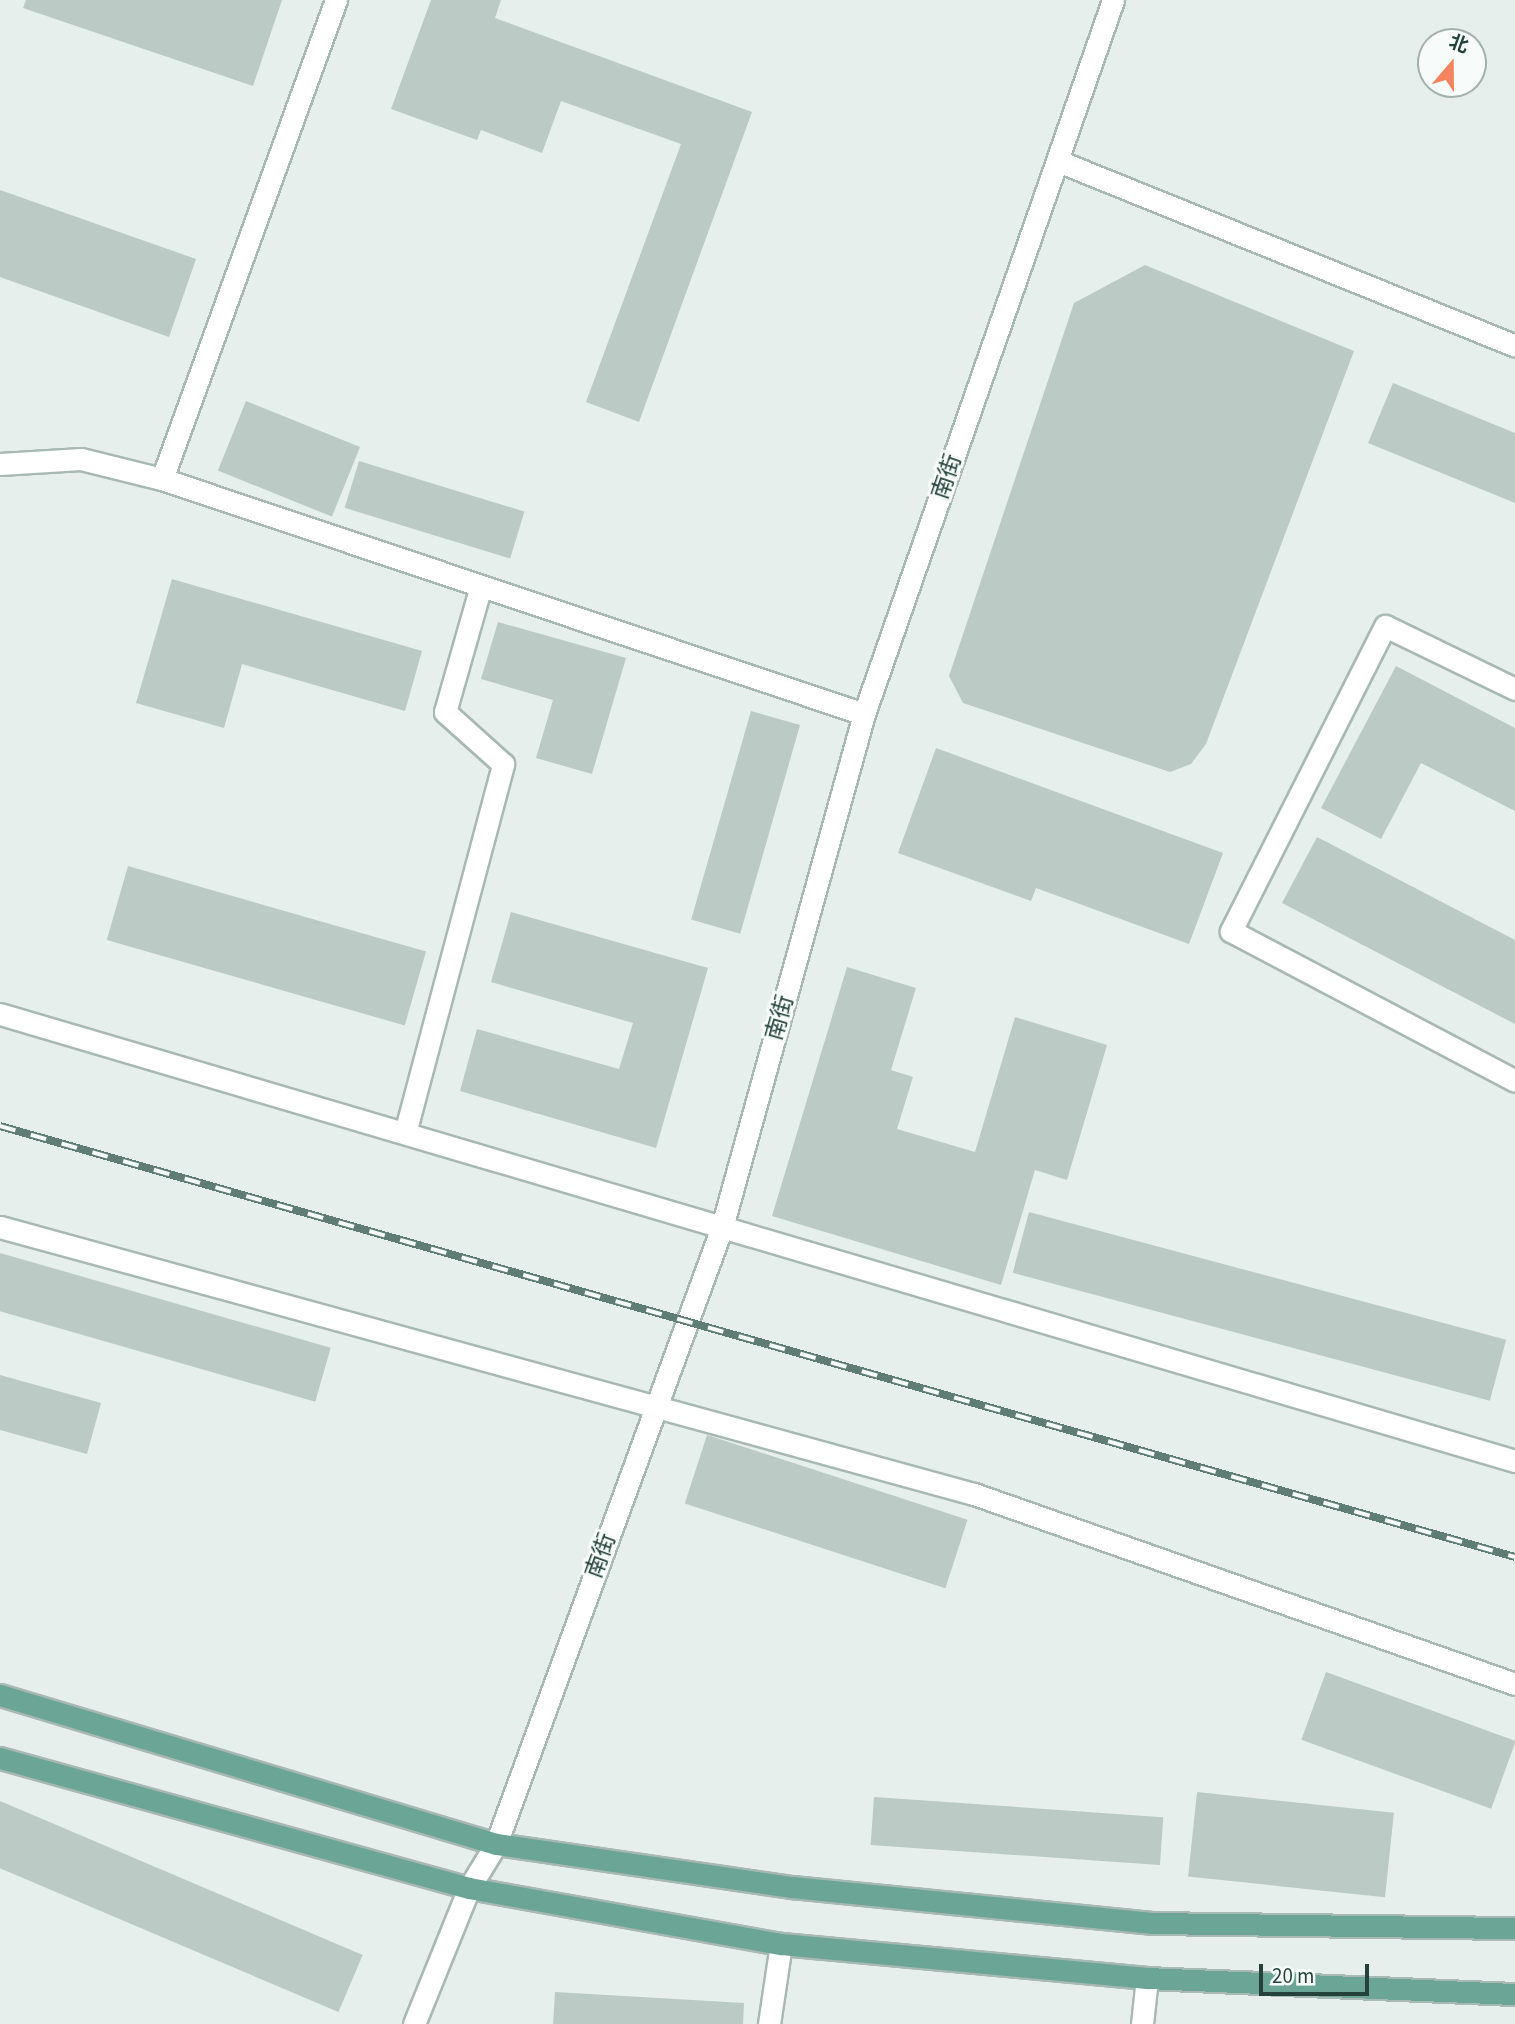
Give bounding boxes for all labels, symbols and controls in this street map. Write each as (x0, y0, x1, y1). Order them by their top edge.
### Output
north arrow (1417, 28, 1487, 98)
text: 北 (1445, 29, 1472, 61)
street label: 南街 (926, 451, 968, 503)
street label: 南街 (760, 992, 800, 1044)
street label: 南街 (580, 1530, 622, 1582)
scale bar (1263, 1951, 1373, 1995)
text: 20 m (1272, 1961, 1314, 1991)

